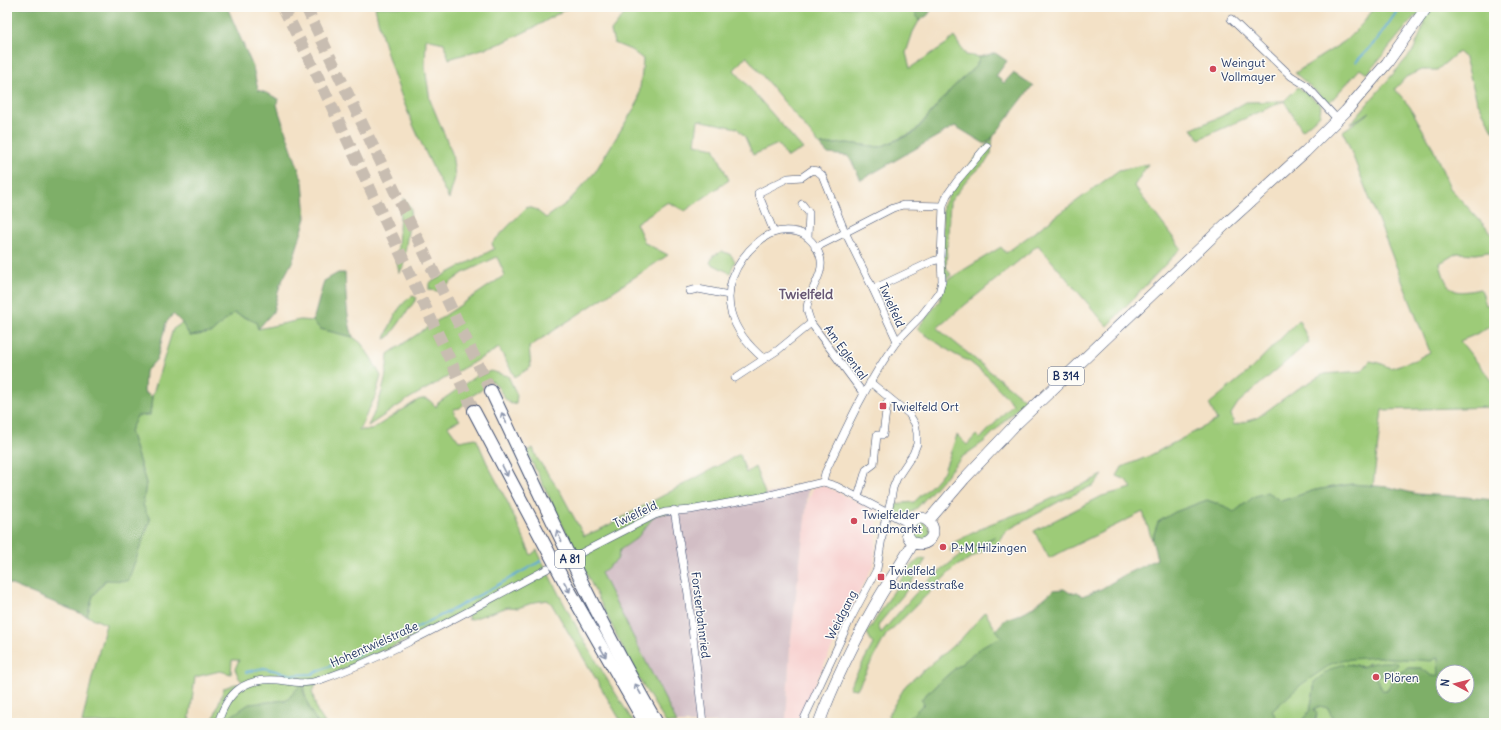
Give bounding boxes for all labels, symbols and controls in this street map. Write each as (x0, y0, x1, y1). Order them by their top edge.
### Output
place label: Weingut Vollmayer (1221, 55, 1276, 84)
marker: Weingut Vollmayer (1208, 64, 1218, 74)
street label: Twielfeld (876, 281, 908, 329)
district label: Twielfeld (779, 285, 834, 303)
street label: Am Eglental (821, 322, 871, 382)
road number: B 314 (1048, 367, 1084, 385)
place label: Twielfeld Ort (891, 399, 959, 414)
marker: Twielfeld Ort (878, 401, 888, 411)
one-way arrow (500, 413, 507, 425)
one-way arrow (502, 465, 509, 477)
street label: Twielfeld (611, 497, 659, 531)
place label: Twielfelder Landmarkt (862, 507, 922, 536)
marker: Twielfelder Landmarkt (849, 516, 859, 526)
one-way arrow (555, 531, 562, 543)
place label: P+M Hilzingen (951, 540, 1027, 555)
marker: P+M Hilzingen (938, 542, 948, 552)
road number: A 81 (555, 550, 585, 568)
place label: Twielfeld Bundesstraße (889, 563, 964, 592)
street label: Forsterbahnried (688, 571, 714, 659)
marker: Twielfeld Bundesstraße (876, 572, 886, 582)
one-way arrow (564, 581, 572, 593)
street label: Weidgang (822, 588, 860, 642)
street label: Hohentwielstraße (328, 618, 420, 670)
one-way arrow (600, 646, 608, 658)
north arrow (1435, 664, 1475, 704)
place label: Plören (1384, 670, 1419, 685)
marker: Plören (1371, 672, 1381, 682)
text: N (1438, 678, 1452, 687)
one-way arrow (634, 683, 642, 695)

